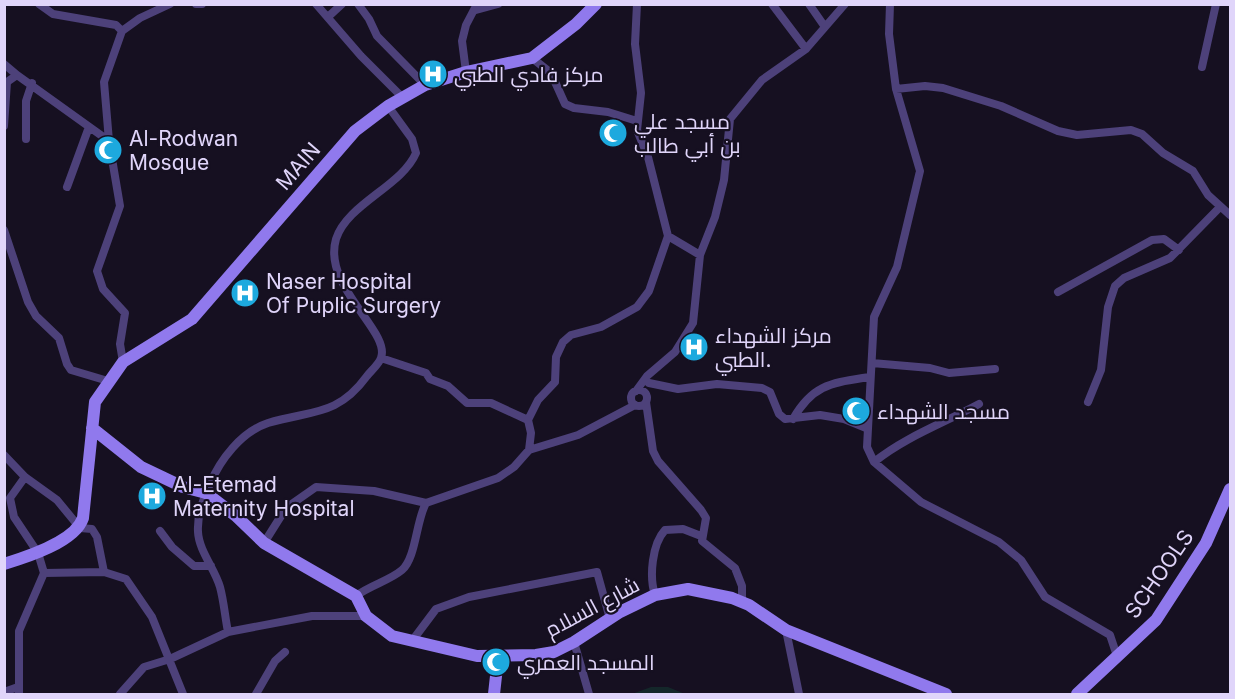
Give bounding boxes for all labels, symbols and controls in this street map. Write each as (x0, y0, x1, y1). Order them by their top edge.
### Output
hospital icon: مركز فادي الطبي (417, 58, 449, 90)
place label: مركز فادي الطبي (454, 62, 603, 91)
place label: مسجد علي بن أبي طالب (634, 109, 741, 162)
mosque icon: مسجد علي بن أبي طالب (597, 117, 629, 149)
place label: Al-Rodwan Mosque (129, 126, 238, 175)
mosque icon: Al-Rodwan Mosque (92, 134, 124, 166)
street label: MAIN (271, 137, 325, 195)
place label: Naser Hospital Of Puplic Surgery (266, 269, 441, 318)
hospital icon: Naser Hospital Of Puplic Surgery (229, 277, 261, 309)
place label: مركز الشهداء الطبي. (715, 323, 832, 376)
hospital icon: مركز الشهداء الطبي. (678, 331, 710, 363)
mosque icon: مسجد الشهداء (840, 395, 872, 427)
place label: مسجد الشهداء (877, 399, 1010, 425)
place label: Al-Etemad Maternity Hospital (173, 472, 354, 521)
hospital icon: Al-Etemad Maternity Hospital (136, 480, 168, 512)
street label: SCHOOLS (1120, 525, 1198, 623)
street label: شارع السلام (541, 572, 644, 644)
mosque icon: المسجد العمري (480, 646, 512, 678)
place label: المسجد العمري (517, 650, 655, 679)

